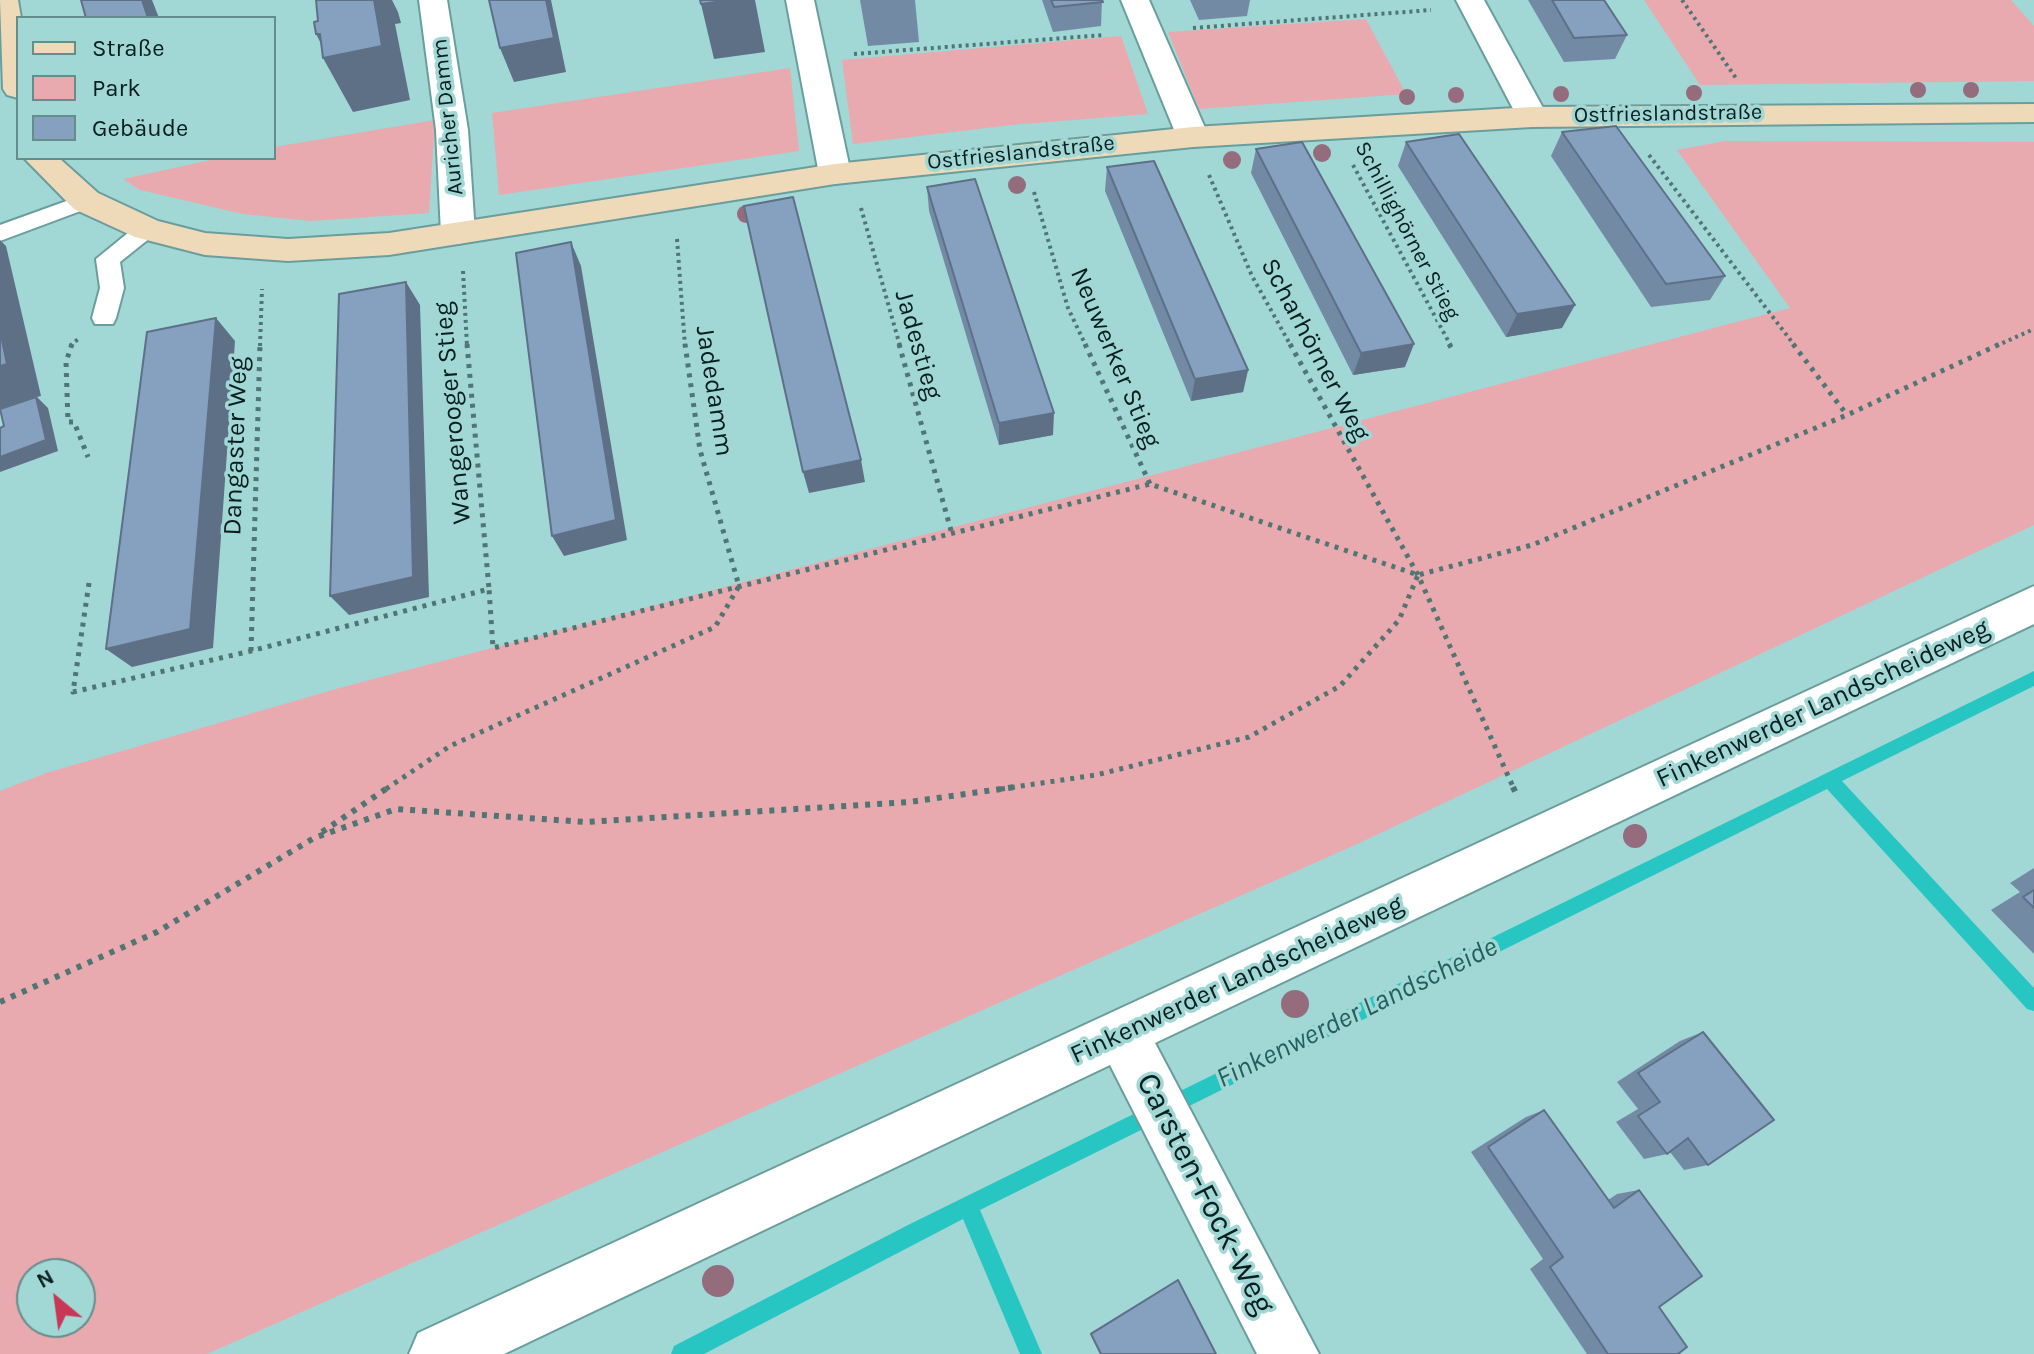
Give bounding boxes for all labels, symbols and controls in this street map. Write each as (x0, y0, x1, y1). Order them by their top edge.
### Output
legend (16, 16, 276, 160)
text: Straße (92, 34, 164, 62)
street label: Auricher Damm (427, 37, 469, 197)
text: Park (92, 74, 141, 102)
street label: Ostfrieslandstraße (1574, 99, 1762, 129)
text: Gebäude (92, 114, 188, 142)
street label: Ostfrieslandstraße (926, 130, 1116, 176)
street label: Schillighörner Stieg (1349, 137, 1465, 325)
street label: Scharhörner Weg (1254, 253, 1376, 447)
street label: Neuwerker Stieg (1063, 263, 1167, 453)
street label: Jadestieg (887, 286, 949, 404)
street label: Wangerooger Stieg (428, 300, 478, 526)
street label: Jadedamm (688, 323, 740, 459)
street label: Dangaster Weg (217, 356, 255, 536)
street label: Finkenwerder Landscheideweg (1652, 613, 1994, 795)
street label: Finkenwerder Landscheideweg (1066, 889, 1408, 1071)
water label: Finkenwerder Landscheide (1211, 930, 1503, 1096)
street label: Carsten-Fock-Weg (1128, 1067, 1282, 1321)
north arrow (16, 1258, 96, 1338)
text: N (32, 1264, 59, 1294)

